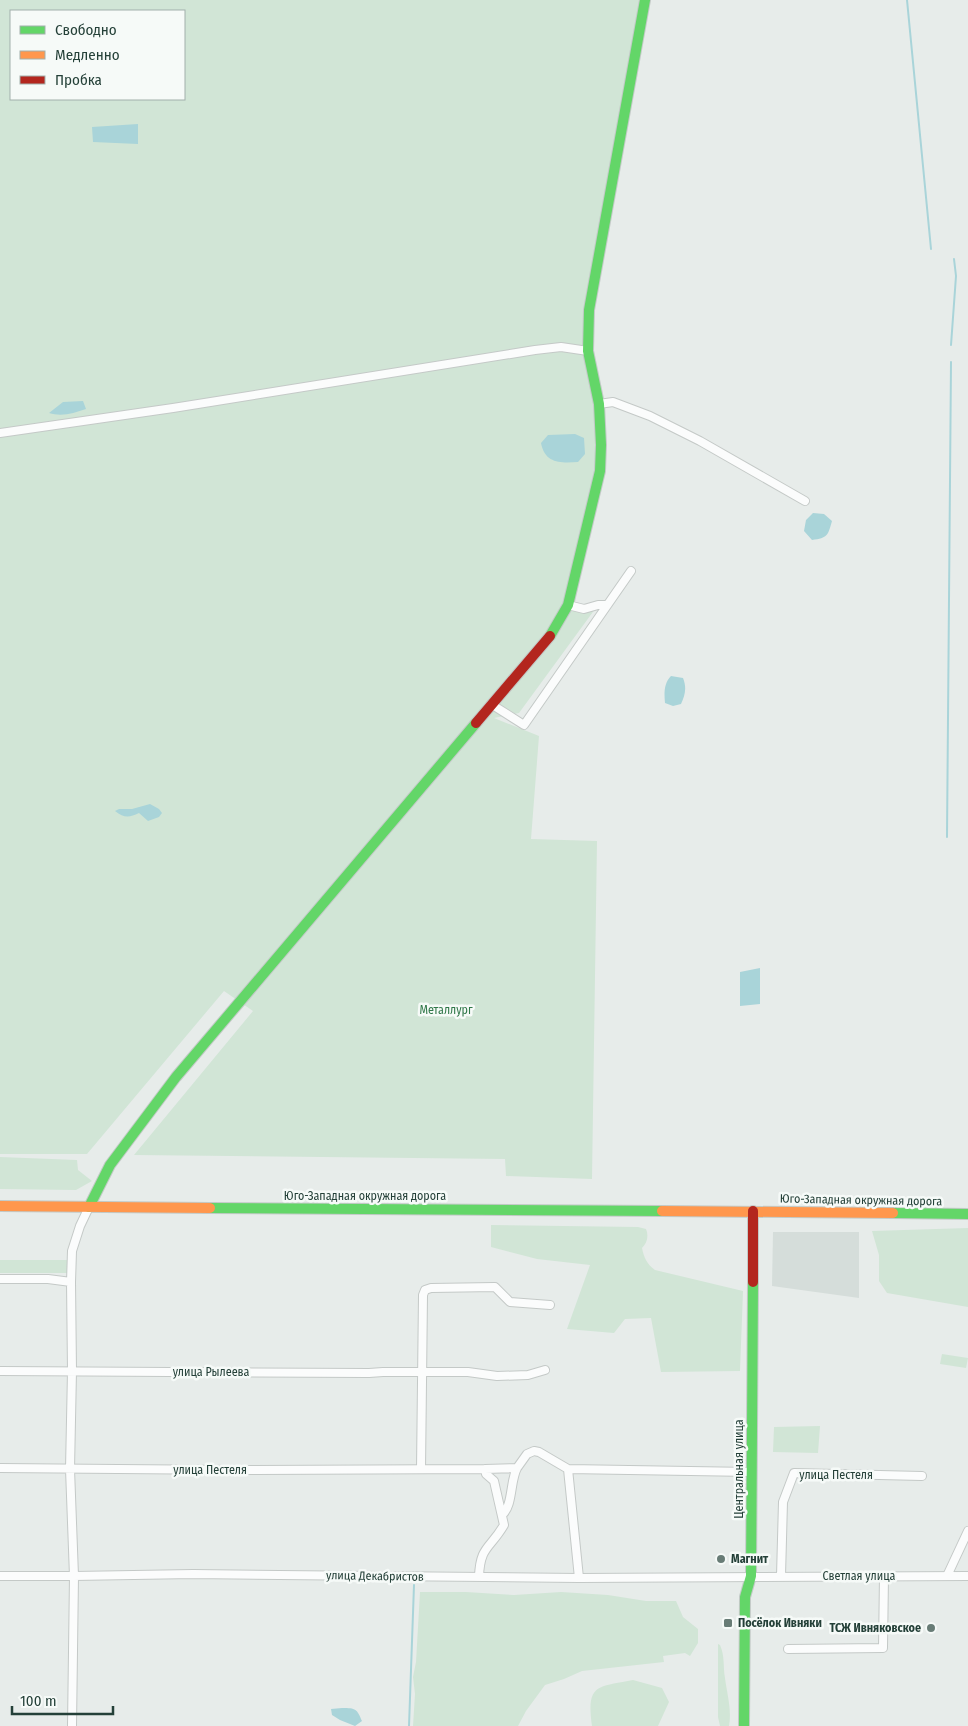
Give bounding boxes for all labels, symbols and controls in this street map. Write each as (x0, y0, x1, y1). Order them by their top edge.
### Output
legend (10, 10, 185, 100)
text: Свободно (55, 21, 117, 39)
text: Медленно (55, 46, 120, 64)
text: Пробка (55, 71, 102, 89)
park label: Металлург (419, 1003, 473, 1017)
street label: Юго-Западная окружная дорога (284, 1189, 446, 1203)
street label: Юго-Западная окружная дорога (780, 1192, 942, 1208)
street label: улица Рылеева (173, 1365, 249, 1379)
street label: Центральная улица (732, 1419, 746, 1519)
street label: улица Пестеля (173, 1463, 247, 1477)
street label: улица Пестеля (799, 1468, 873, 1482)
place label: Магнит (731, 1552, 769, 1566)
marker: Магнит (715, 1553, 727, 1565)
street label: улица Декабристов (326, 1568, 424, 1584)
street label: Светлая улица (823, 1569, 895, 1583)
place label: Посёлок Ивняки (738, 1616, 822, 1630)
marker: Посёлок Ивняки (722, 1617, 734, 1629)
place label: ТСЖ Ивняковское (829, 1621, 921, 1635)
marker: ТСЖ Ивняковское (925, 1622, 937, 1634)
scale bar (12, 1684, 114, 1716)
text: 100 m (20, 1692, 57, 1710)

